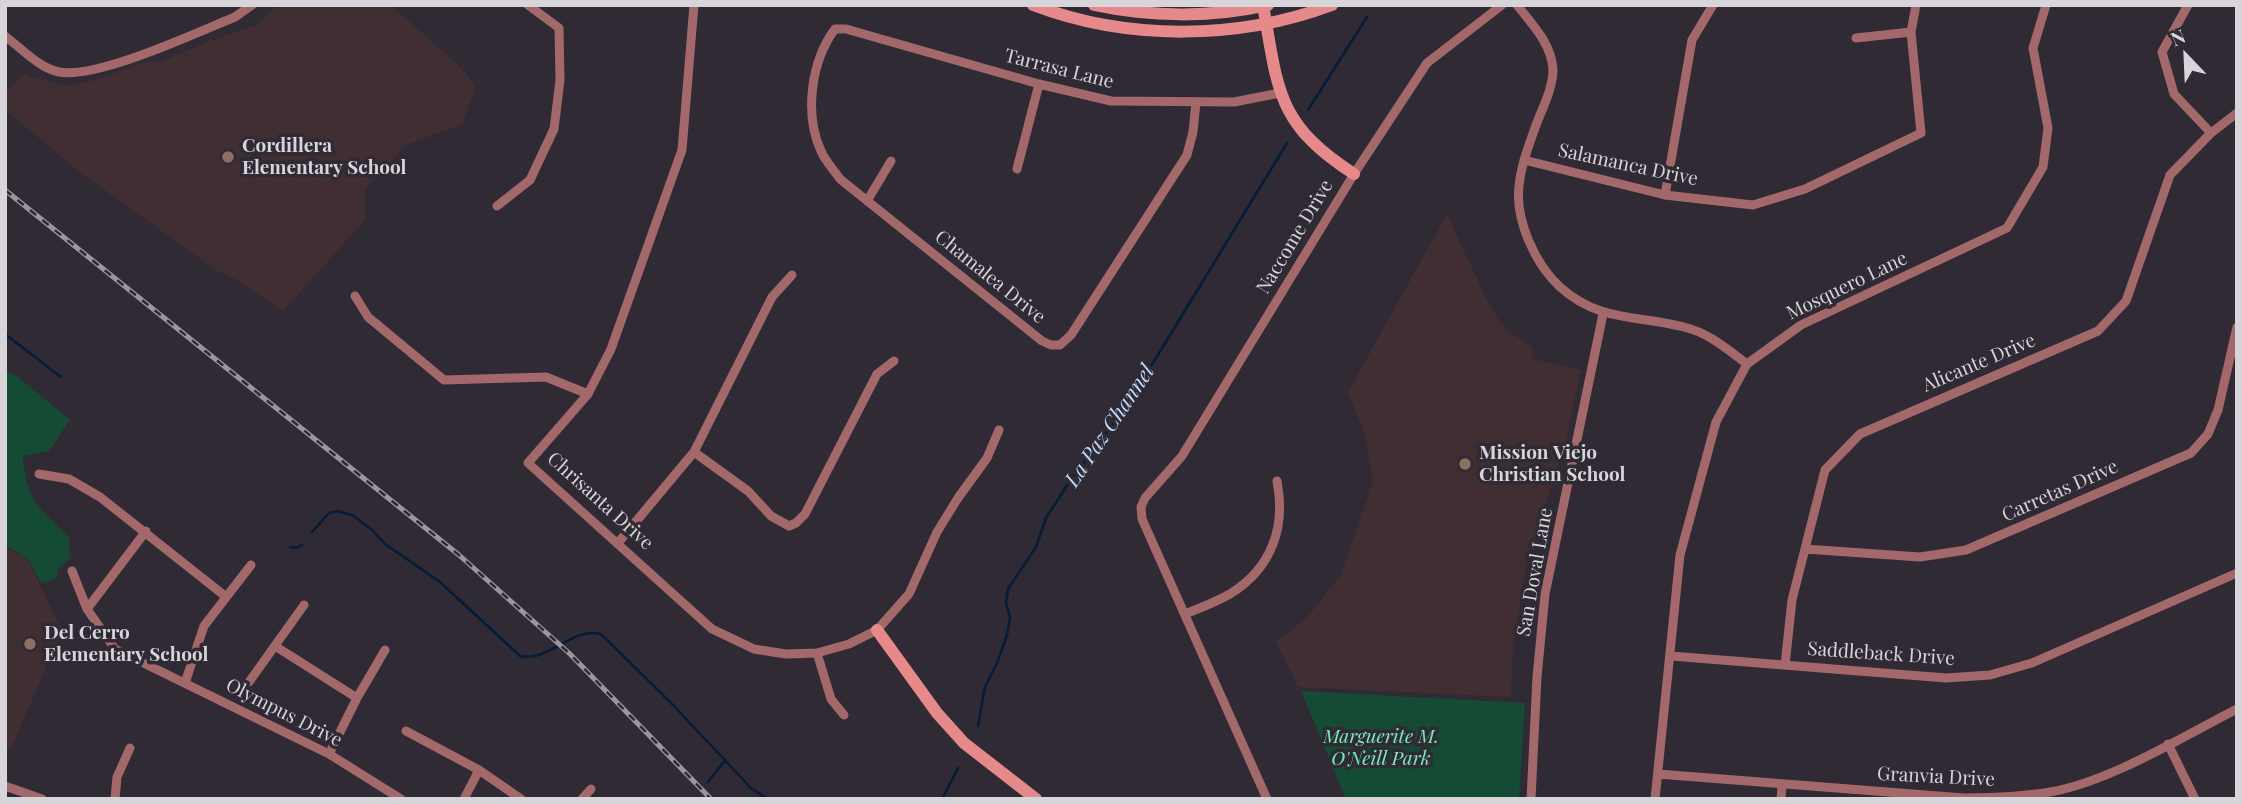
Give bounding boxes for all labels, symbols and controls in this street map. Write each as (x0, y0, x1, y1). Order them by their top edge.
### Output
north arrow (2151, 21, 2221, 91)
text: N (2166, 22, 2189, 51)
street label: Tarrasa Lane (1002, 44, 1116, 94)
place label: Cordillera Elementary School (242, 135, 407, 179)
street label: Salamanca Drive (1556, 139, 1700, 191)
marker: Cordillera Elementary School (220, 149, 236, 165)
street label: Naccome Drive (1252, 176, 1338, 298)
street label: Chamalea Drive (930, 225, 1050, 329)
street label: Mosquero Lane (1783, 247, 1911, 325)
street label: Alicante Drive (1919, 329, 2039, 397)
water label: La Paz Channel (1060, 360, 1160, 492)
place label: Mission Viejo Christian School (1479, 442, 1625, 486)
street label: Chrisanta Drive (542, 447, 658, 555)
street label: Carretas Drive (1998, 455, 2122, 527)
marker: Mission Viejo Christian School (1457, 456, 1473, 472)
street label: San Doval Lane (1512, 506, 1558, 638)
place label: Del Cerro Elementary School (44, 622, 209, 666)
marker: Del Cerro Elementary School (22, 636, 38, 652)
street label: Saddleback Drive (1807, 637, 1955, 671)
street label: Olympus Drive (222, 674, 346, 752)
park label: Marguerite M. O'Neill Park (1323, 726, 1439, 770)
street label: Granvia Drive (1876, 763, 1996, 791)

